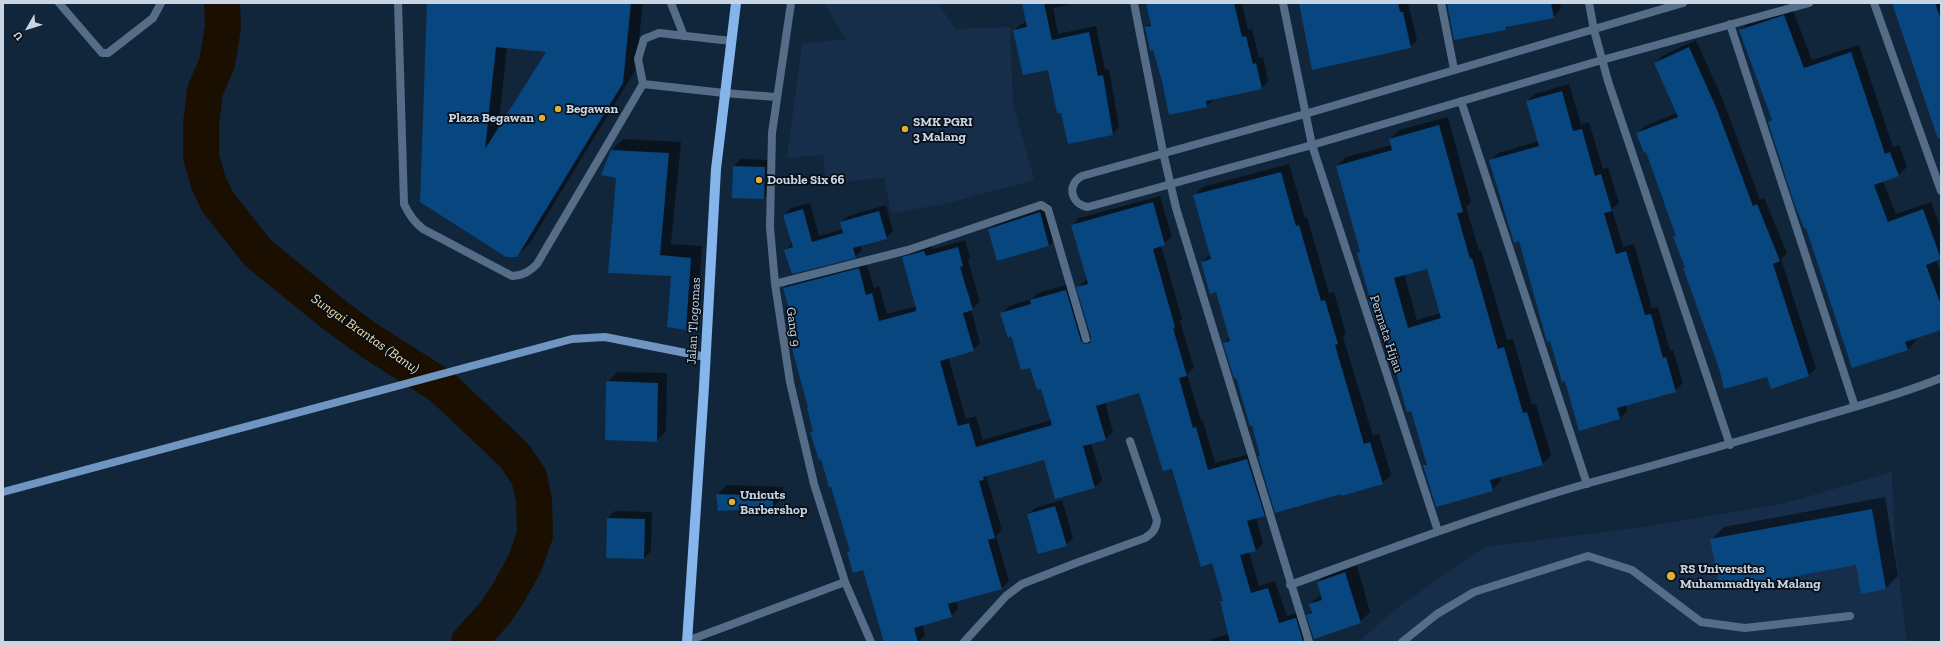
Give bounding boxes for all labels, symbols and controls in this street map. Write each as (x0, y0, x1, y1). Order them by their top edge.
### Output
north arrow (8, 8, 48, 48)
text: U (11, 29, 26, 43)
place label: Begawan (566, 101, 618, 117)
marker: Begawan (553, 104, 563, 114)
place label: Plaza Begawan (448, 110, 534, 126)
marker: Plaza Begawan (537, 113, 547, 123)
place label: SMK PGRI 3 Malang (913, 114, 973, 145)
marker: SMK PGRI 3 Malang (900, 124, 910, 134)
place label: Double Six 66 (767, 172, 845, 188)
marker: Double Six 66 (754, 175, 764, 185)
street label: Jalan Tlogomas (684, 277, 704, 365)
water label: Sungai Brantas (Banu) (308, 290, 422, 378)
street label: Permata Hijau (1366, 293, 1406, 375)
street label: Gang 9 (783, 306, 803, 348)
place label: Unicuts Barbershop (740, 487, 807, 518)
marker: Unicuts Barbershop (727, 497, 737, 507)
place label: RS Universitas Muhammadiyah Malang (1680, 561, 1821, 592)
marker: RS Universitas Muhammadiyah Malang (1665, 570, 1677, 582)

